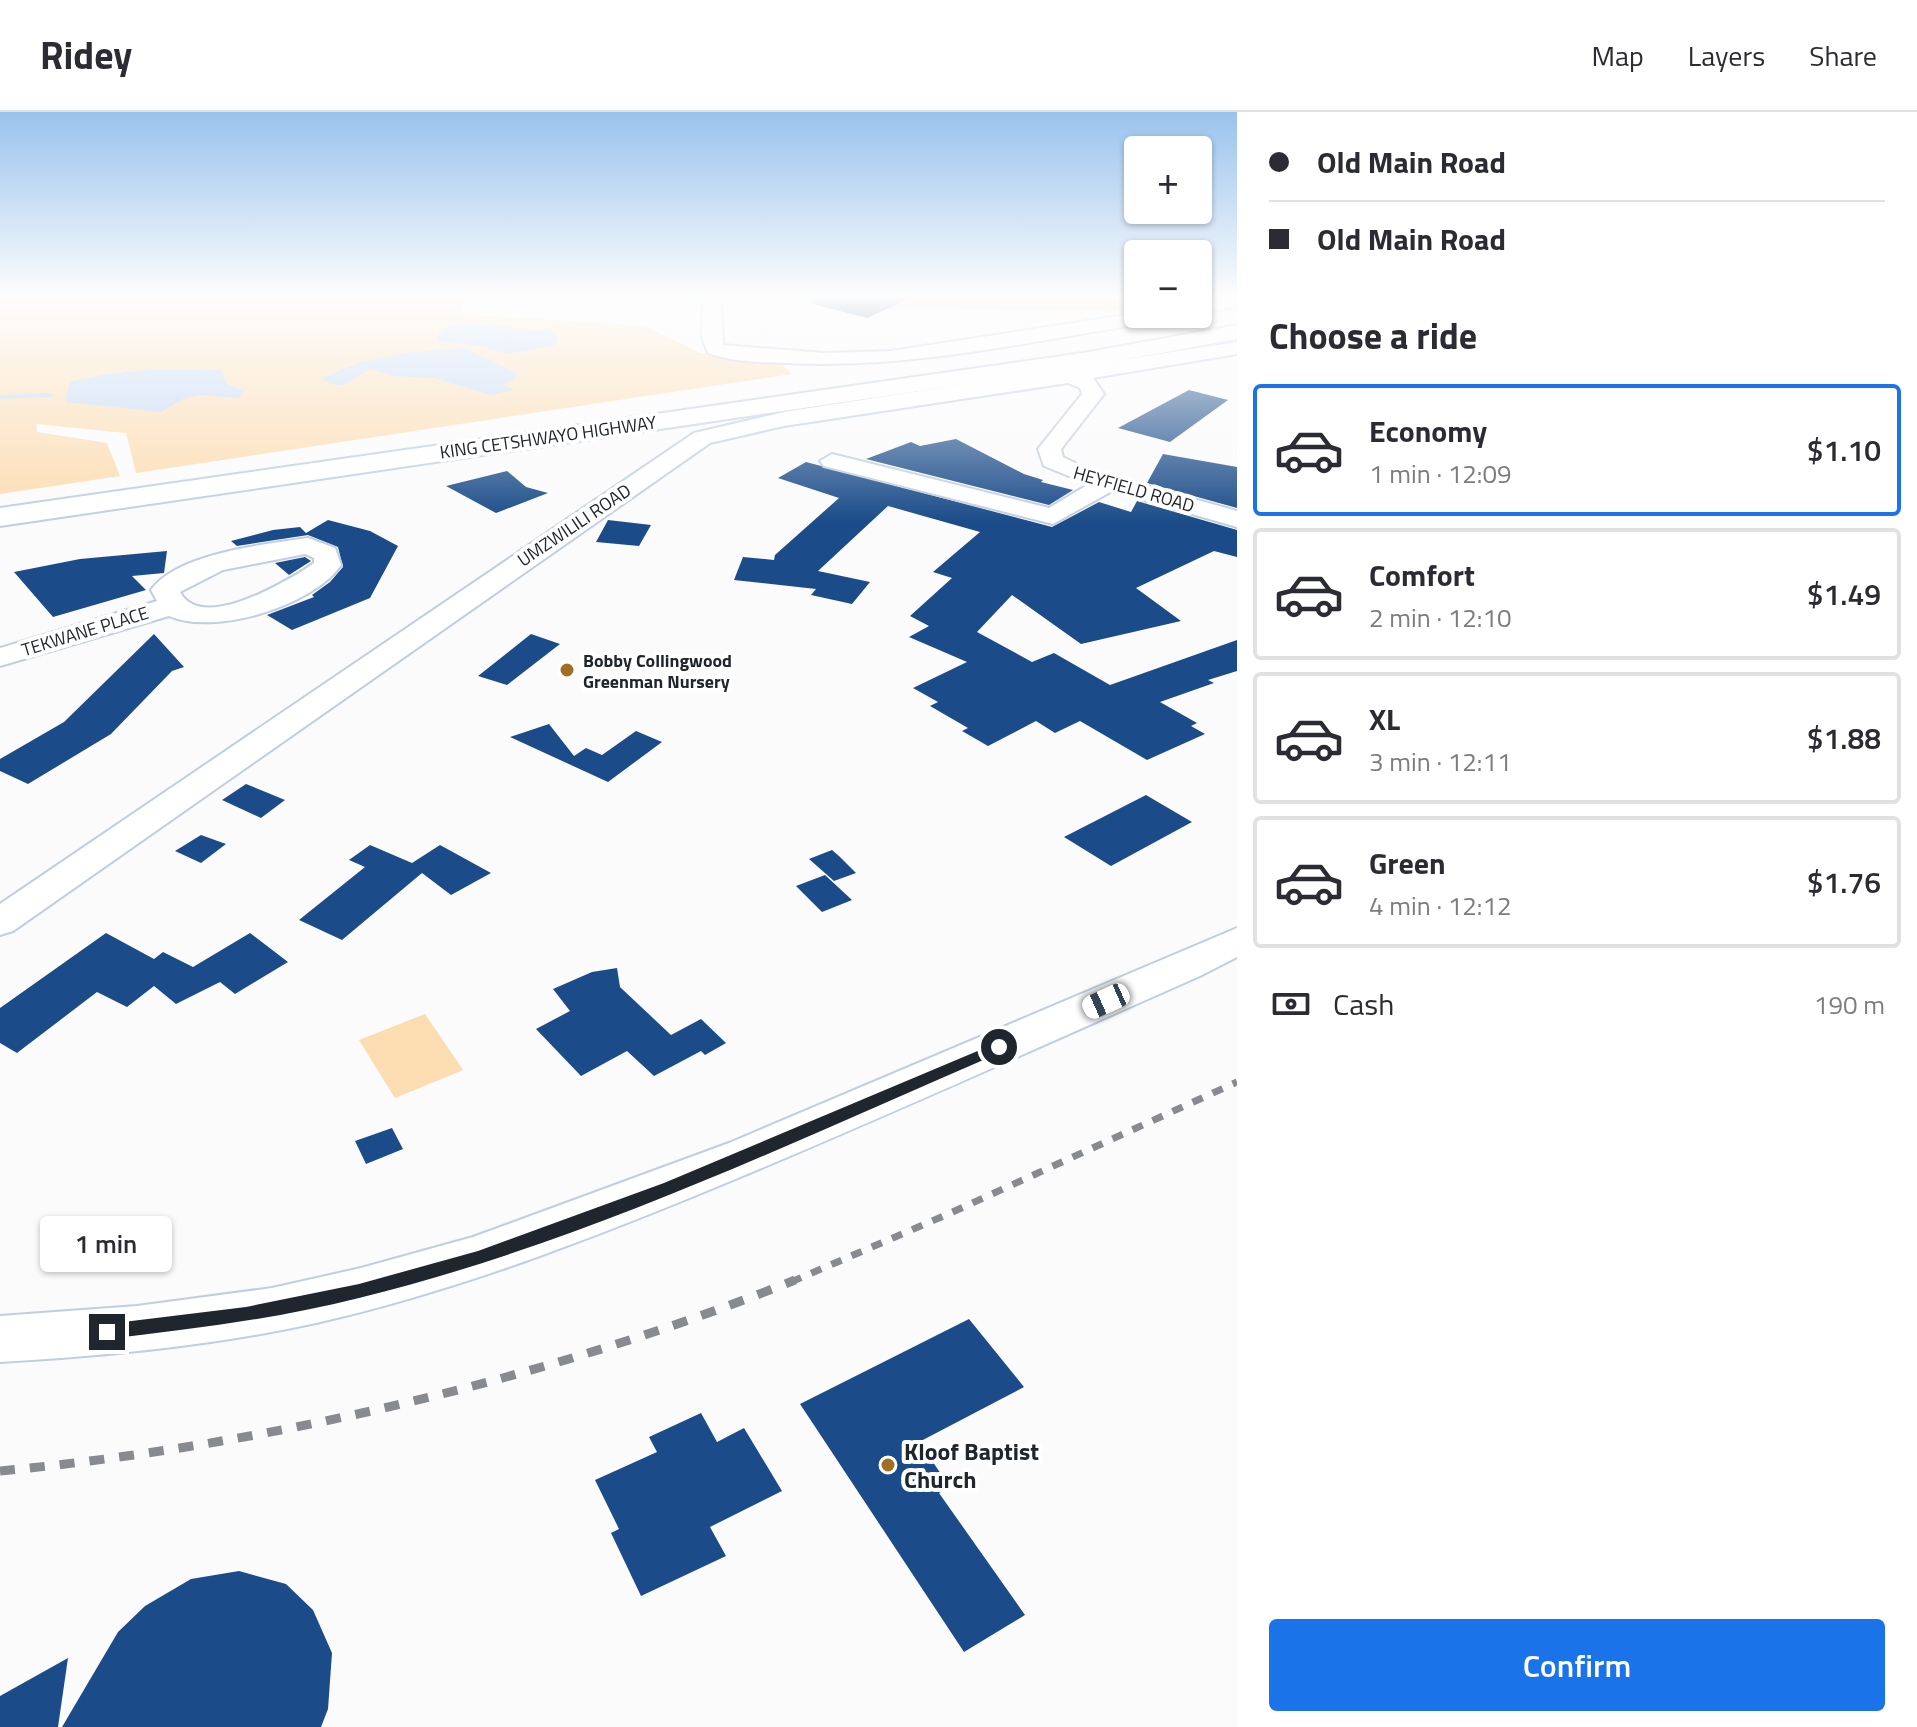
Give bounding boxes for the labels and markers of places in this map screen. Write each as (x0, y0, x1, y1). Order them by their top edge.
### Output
place label: Bobby Collingwood Greenman Nursery (583, 647, 732, 695)
marker: Bobby Collingwood Greenman Nursery (558, 661, 576, 679)
place label: Kloof Baptist Church (904, 1433, 1039, 1497)
marker: Kloof Baptist Church (879, 1456, 897, 1474)

